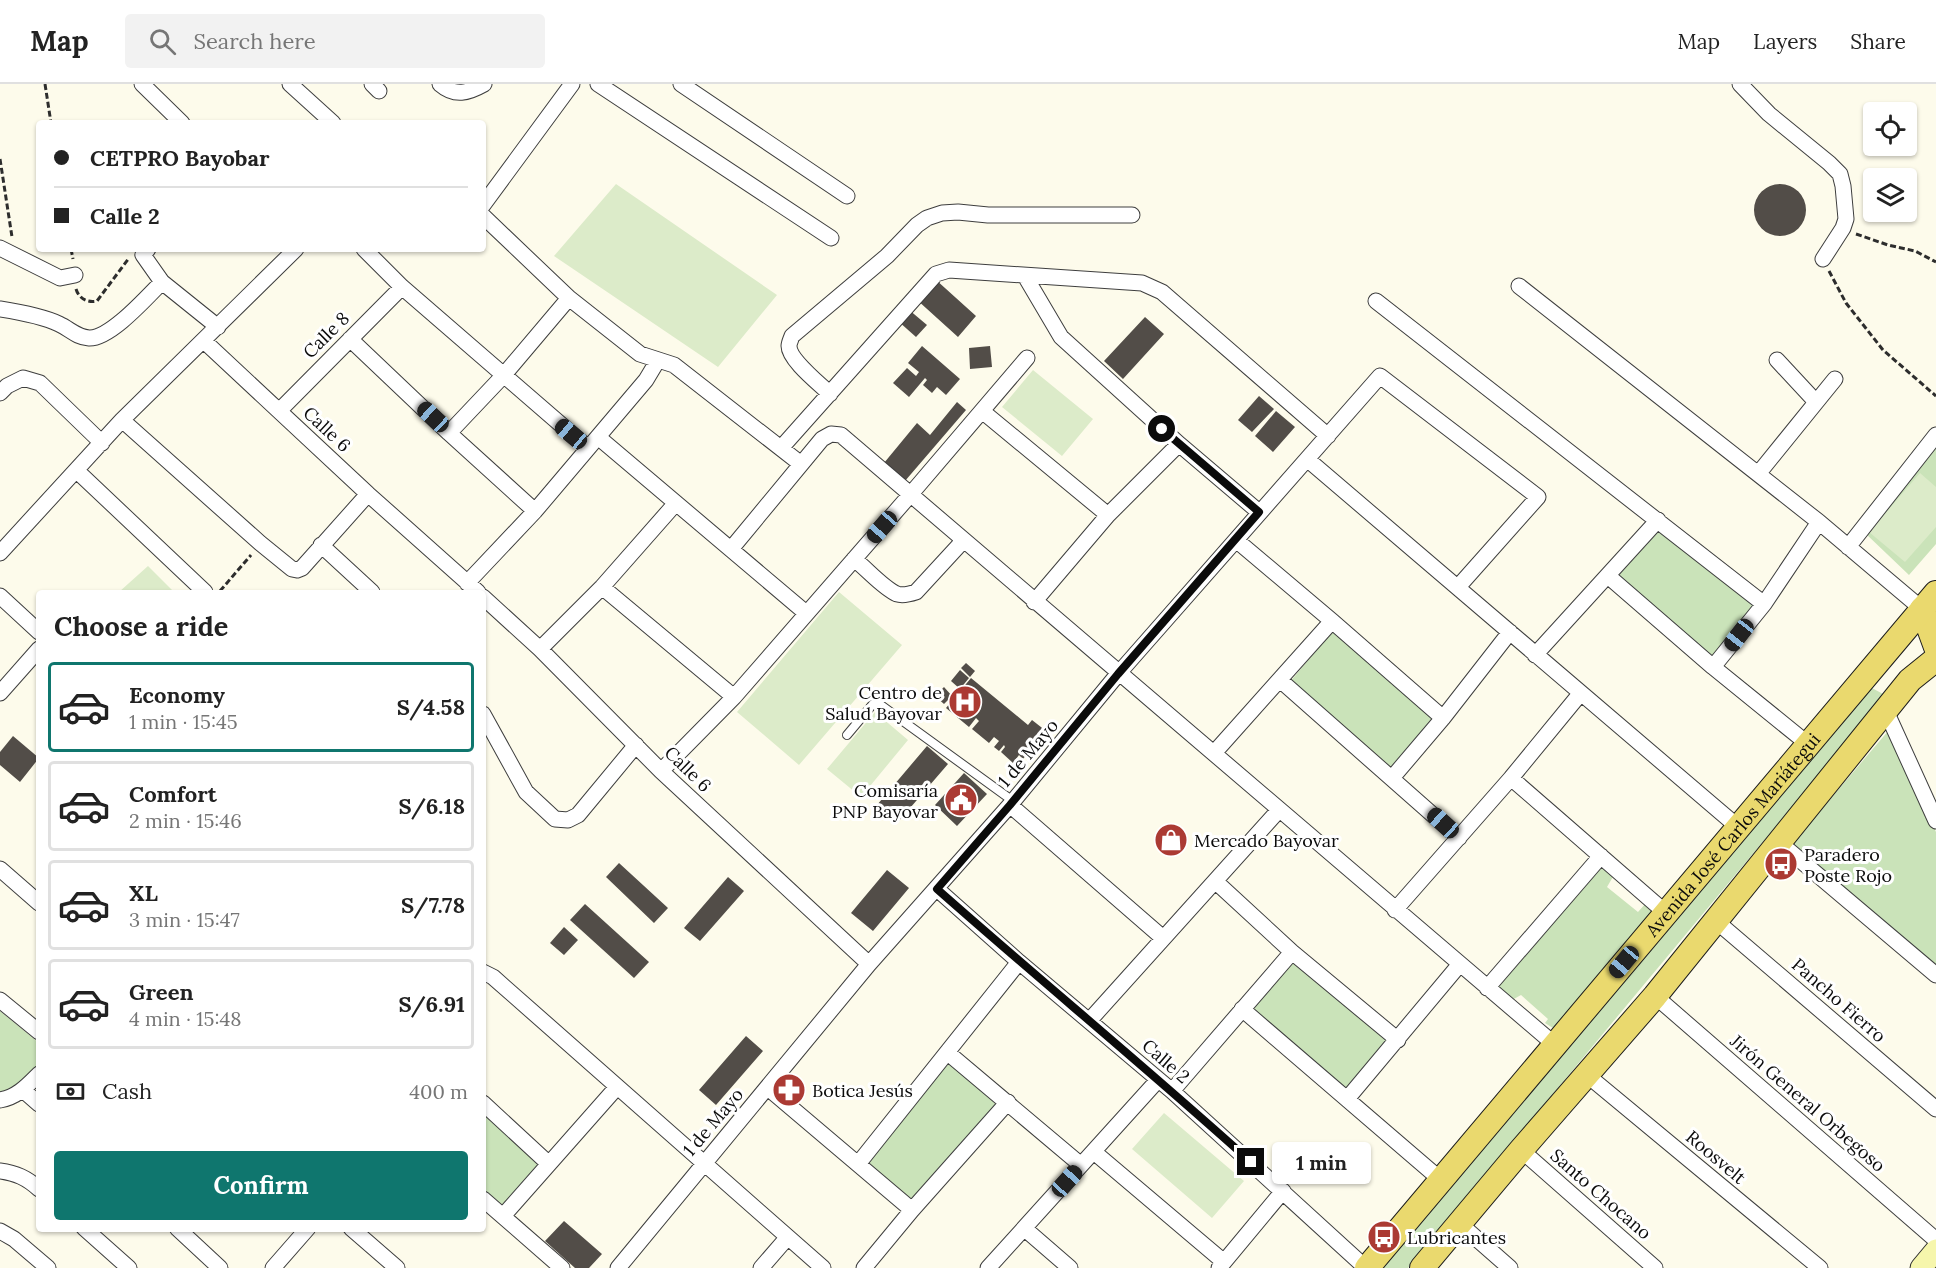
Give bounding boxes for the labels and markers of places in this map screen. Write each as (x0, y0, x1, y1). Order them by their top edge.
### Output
place label: Centro de Salud Bayovar (825, 681, 942, 725)
hospital icon: Centro de Salud Bayovar (947, 684, 983, 720)
place label: Comisaría PNP Bayovar (832, 779, 938, 823)
public building icon: Comisaría PNP Bayovar (943, 782, 979, 818)
shop icon: Mercado Bayovar (1153, 822, 1189, 858)
place label: Mercado Bayovar (1194, 829, 1339, 852)
place label: Paradero Poste Rojo (1804, 843, 1892, 887)
bus stop icon: Paradero Poste Rojo (1763, 846, 1799, 882)
pharmacy icon: Botica Jesús (771, 1072, 807, 1108)
place label: Botica Jesús (812, 1079, 913, 1102)
bus stop icon: Lubricantes (1366, 1219, 1402, 1255)
place label: Lubricantes (1407, 1226, 1506, 1249)

